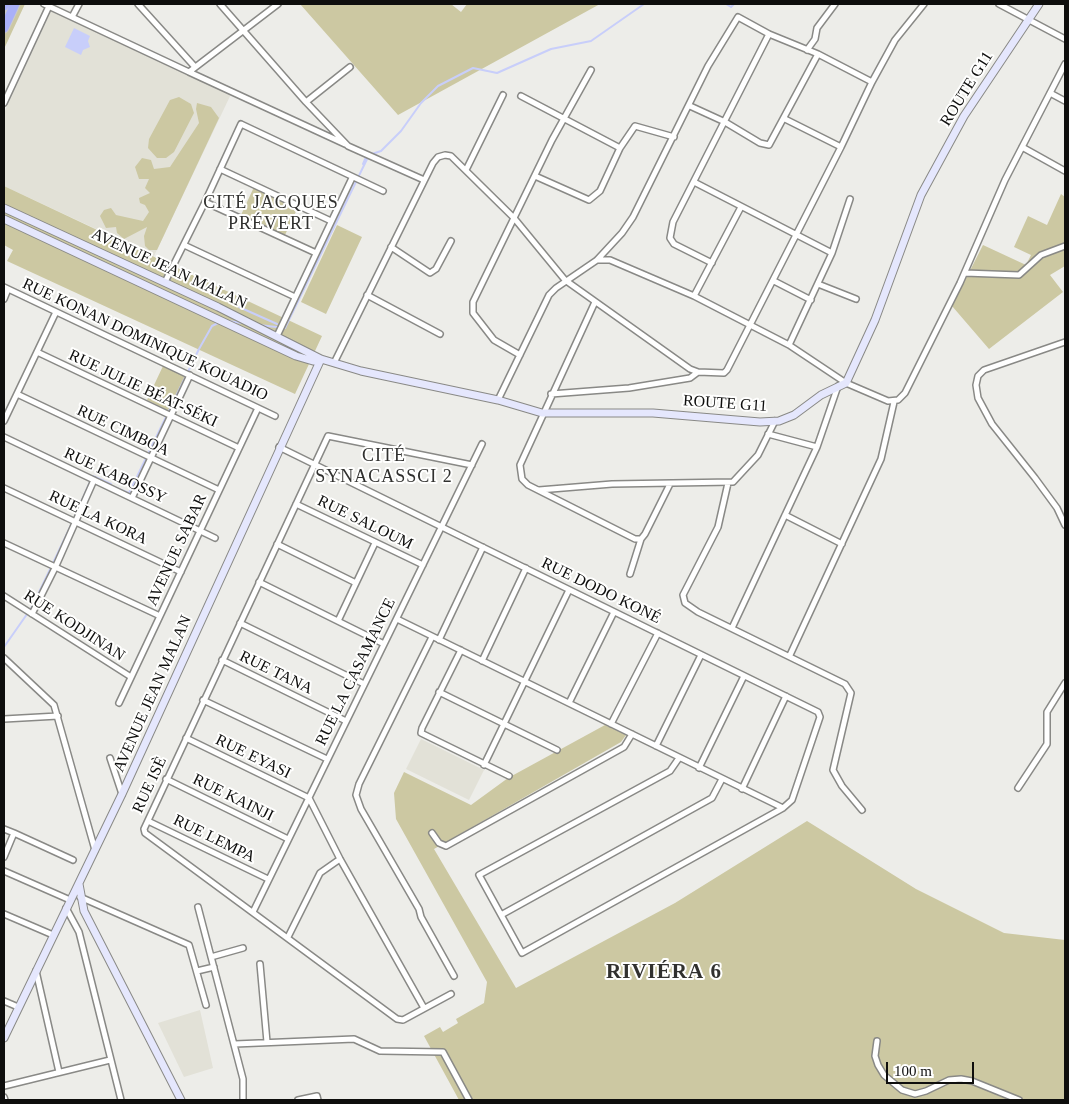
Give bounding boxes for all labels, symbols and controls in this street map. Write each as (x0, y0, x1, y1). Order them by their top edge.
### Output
street label: ROUTE G11 (937, 48, 997, 130)
district label: CITÉ JACQUES PRÉVERT (202, 192, 340, 234)
street label: AVENUE JEAN MALAN (88, 224, 250, 314)
street label: RUE KONAN DOMINIQUE KOUADIO (19, 274, 271, 406)
street label: RUE JULIE BÉAT-SÉKI (66, 346, 220, 432)
street label: ROUTE G11 (682, 391, 768, 417)
street label: RUE CIMBOA (74, 401, 172, 461)
street label: RUE KABOSSY (61, 444, 169, 508)
district label: CITÉ SYNACASSCI 2 (314, 445, 454, 488)
street label: RUE LA KORA (46, 487, 150, 549)
street label: AVENUE SABAR (143, 491, 211, 609)
street label: RUE SALOUM (314, 492, 416, 554)
street label: RUE DODO KONÉ (538, 554, 664, 628)
street label: RUE KODJINAN (20, 586, 128, 666)
street label: RUE LA CASAMANCE (312, 595, 400, 749)
street label: AVENUE JEAN MALAN (110, 613, 196, 775)
street label: RUE TANA (236, 647, 316, 699)
street label: RUE EYASI (212, 731, 294, 783)
street label: RUE ISÈ (129, 754, 171, 816)
street label: RUE KAINJI (189, 770, 277, 826)
street label: RUE LEMPA (170, 811, 258, 867)
district label: RIVIÉRA 6 (605, 960, 723, 986)
scale bar (889, 1052, 976, 1084)
text: 100 m (894, 1063, 932, 1079)

